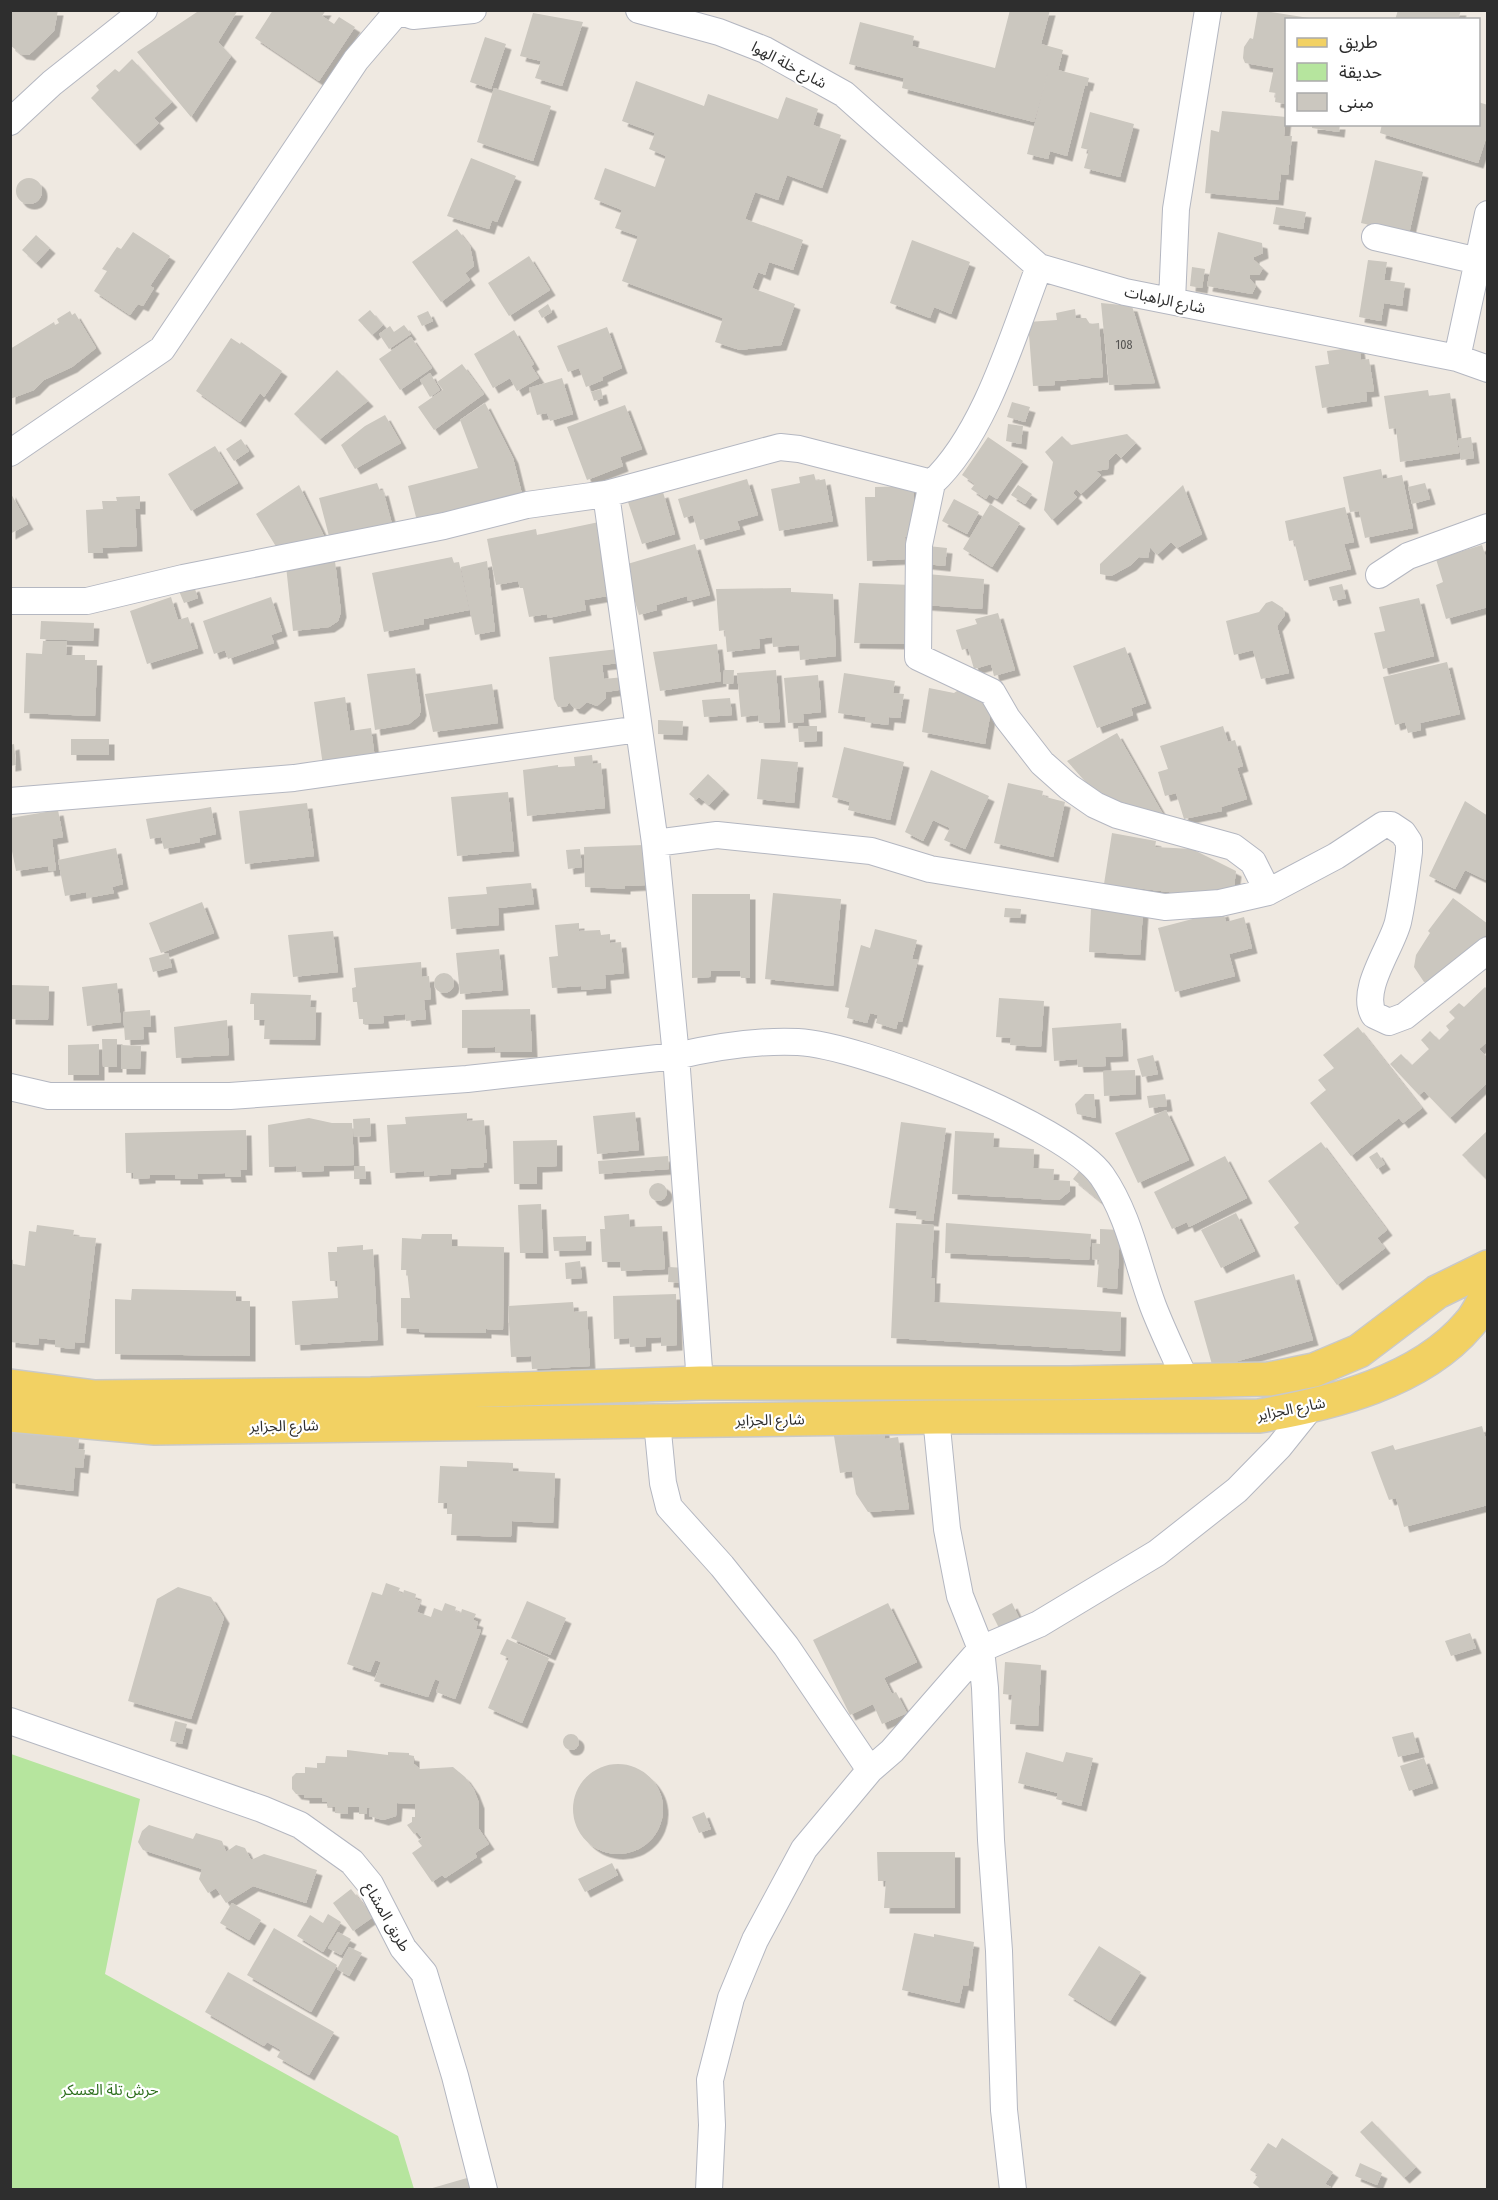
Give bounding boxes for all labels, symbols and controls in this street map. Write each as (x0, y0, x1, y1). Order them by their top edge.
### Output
legend (1285, 18, 1480, 126)
text: طريق (1339, 31, 1378, 53)
street label: شارع خلة الهوا (747, 38, 830, 95)
text: حديقة (1339, 61, 1382, 83)
text: مبنى (1339, 91, 1374, 113)
street label: شارع الراهبات (1122, 283, 1207, 320)
house number: 108 (1116, 338, 1132, 352)
street label: شارع الجزاير (1254, 1394, 1328, 1428)
street label: شارع الجزاير (734, 1410, 805, 1433)
street label: شارع الجزاير (248, 1416, 319, 1439)
street label: طريق المشاع (357, 1879, 414, 1956)
park label: حرش تلة العسكر (60, 2081, 159, 2099)

